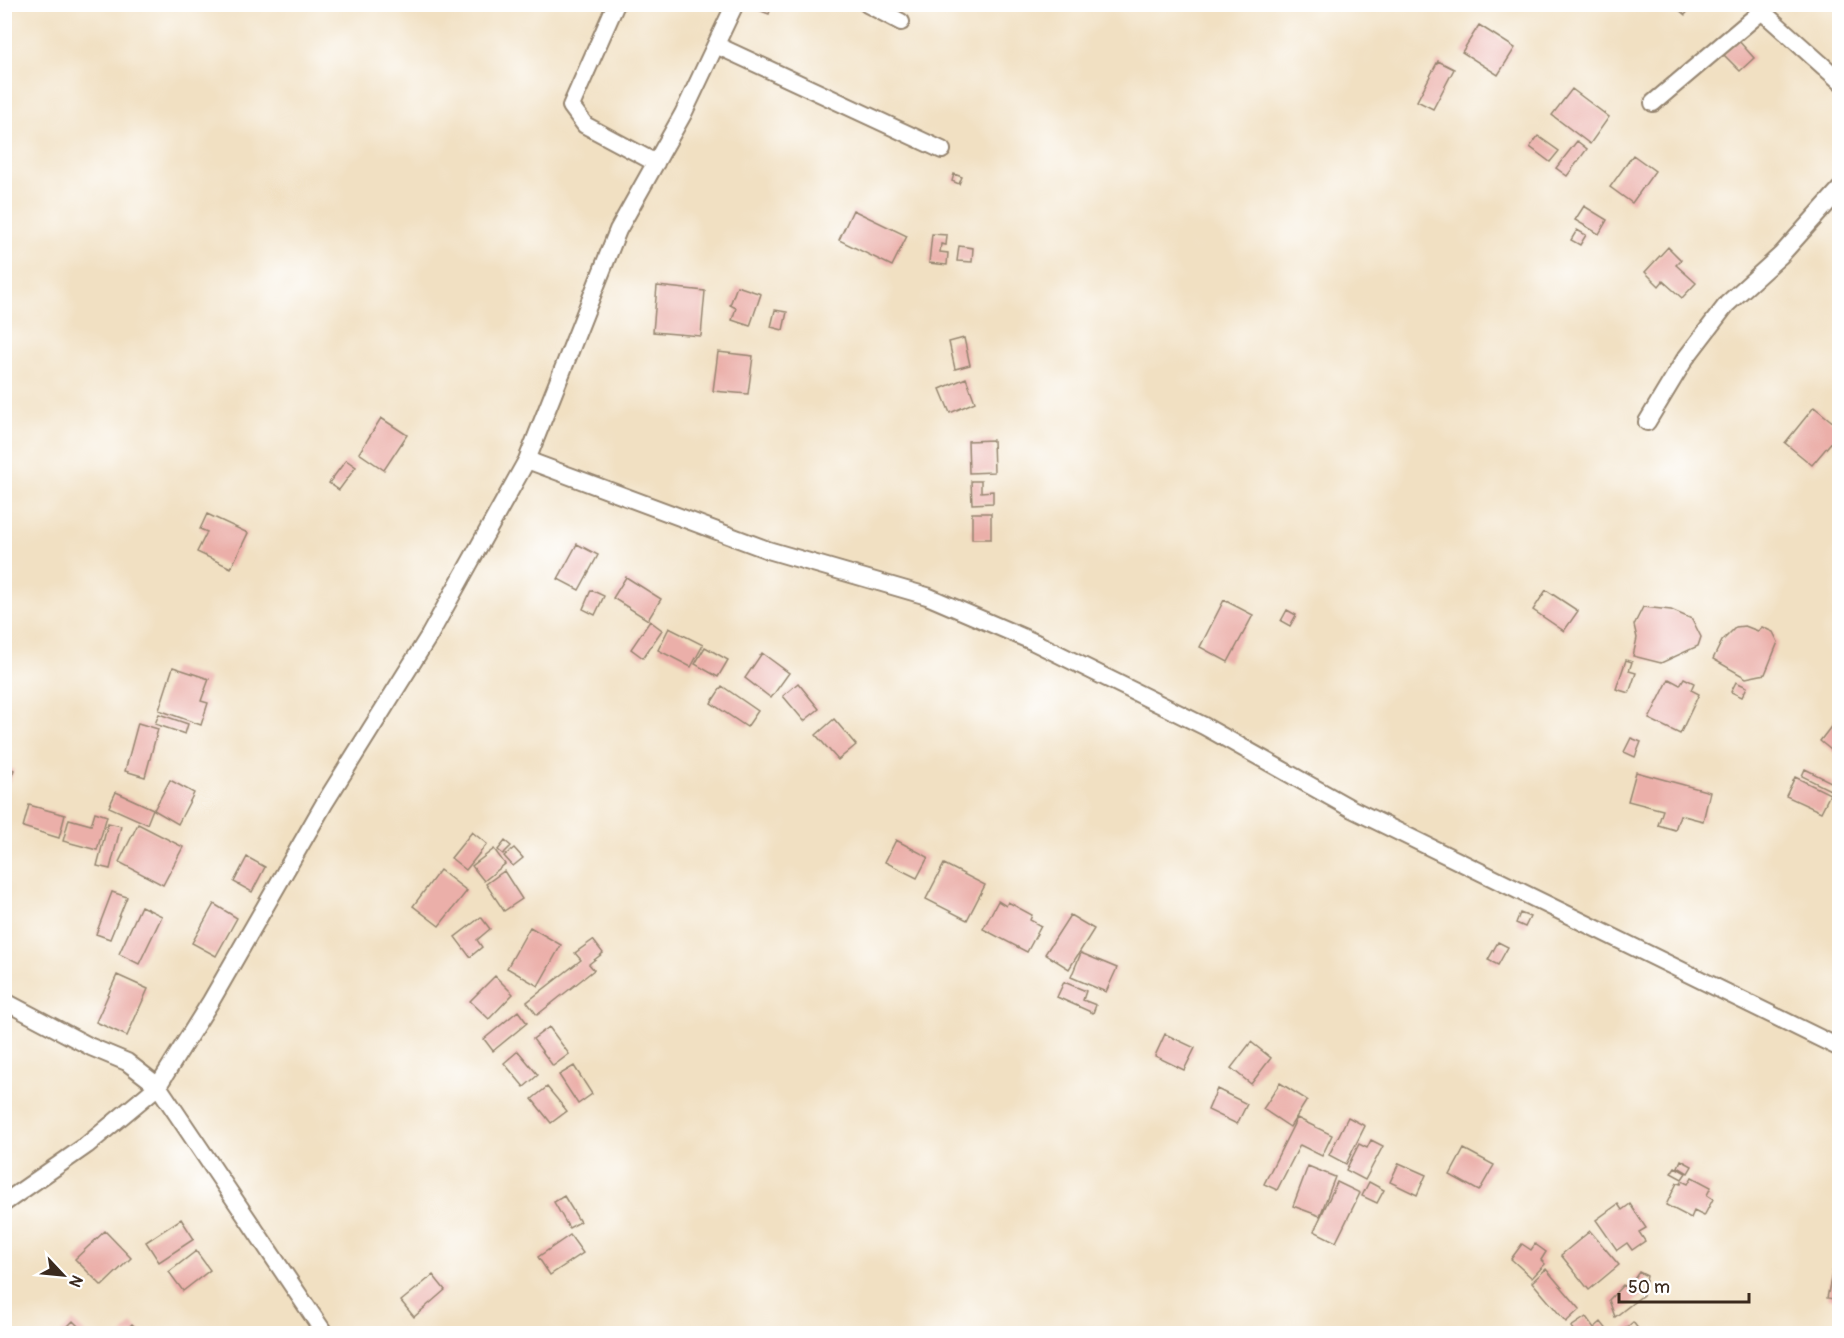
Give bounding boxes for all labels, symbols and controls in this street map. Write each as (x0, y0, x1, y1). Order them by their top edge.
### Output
north arrow (33, 1245, 93, 1305)
scale bar (1619, 1266, 1750, 1304)
text: N (64, 1272, 87, 1291)
text: 50 m (1628, 1276, 1670, 1299)

